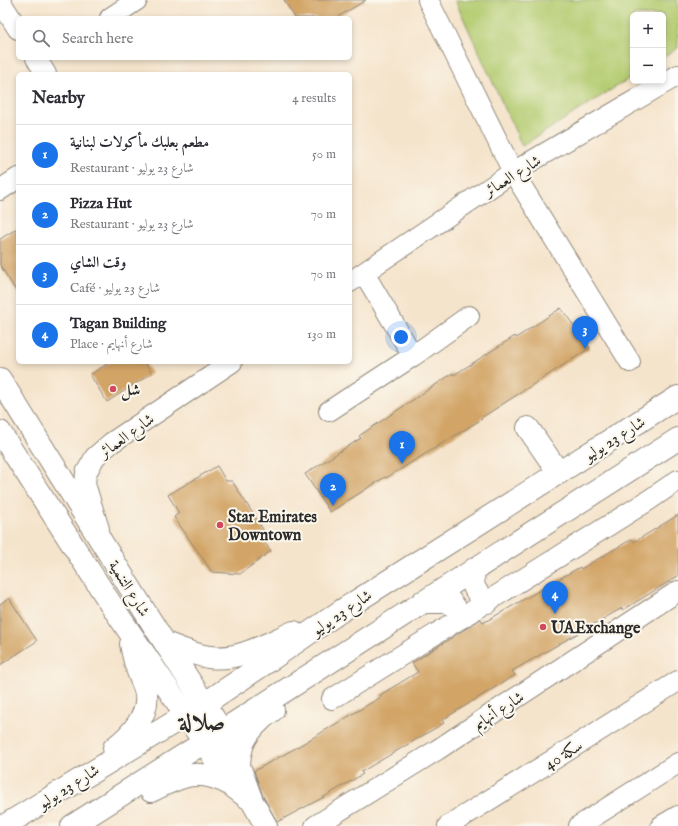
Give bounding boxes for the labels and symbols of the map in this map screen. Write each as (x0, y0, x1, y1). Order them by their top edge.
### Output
street label: شارع العمائر (479, 151, 547, 205)
pin: 3 (572, 316, 598, 349)
your location (391, 327, 411, 347)
place label: شل (121, 381, 140, 401)
marker: شل (108, 384, 118, 394)
street label: شارع العمائر (94, 410, 160, 466)
street label: شارع 23 يوليو (579, 413, 651, 469)
pin: 1 (389, 431, 415, 464)
pin: 2 (320, 473, 346, 506)
place label: Star Emirates Downtown (228, 508, 317, 546)
marker: Star Emirates Downtown (215, 520, 225, 530)
street label: شارع التنمية (102, 557, 153, 622)
pin: 4 (542, 581, 568, 614)
street label: شارع 23 يوليو (306, 586, 377, 644)
place label: UAExchange (550, 619, 641, 639)
marker: UAExchange (538, 622, 548, 632)
street label: شارع أنهايم (468, 685, 530, 738)
district label: صلالة (177, 708, 225, 739)
street label: سكة 40 (541, 736, 587, 775)
street label: شارع 23 يوليو (33, 761, 105, 817)

